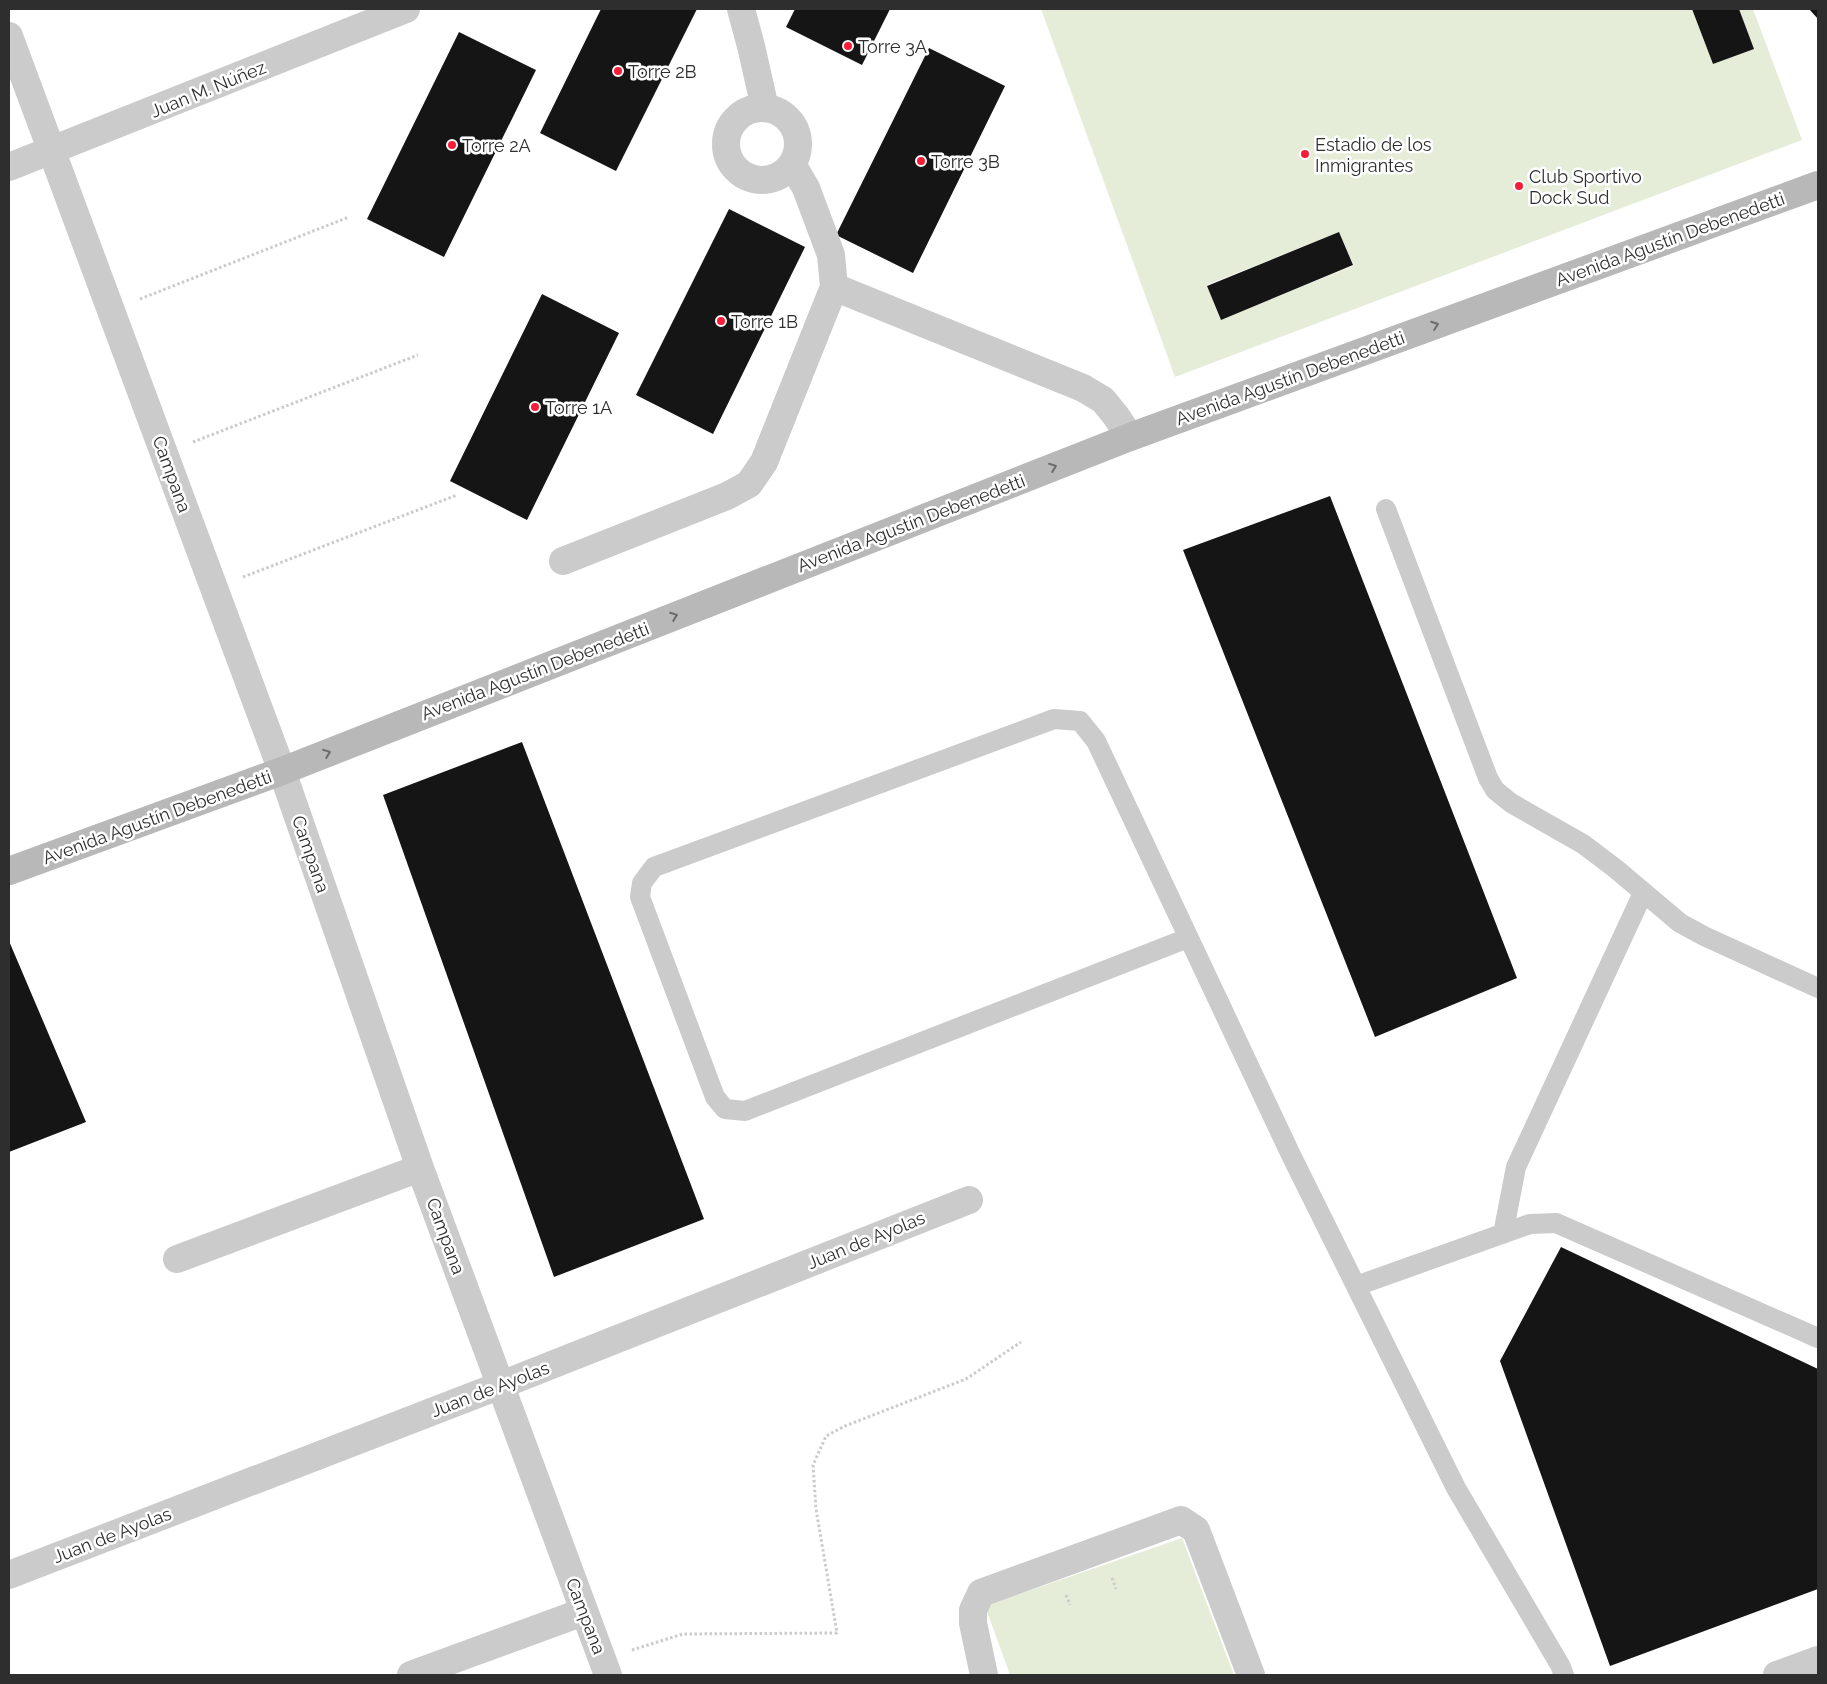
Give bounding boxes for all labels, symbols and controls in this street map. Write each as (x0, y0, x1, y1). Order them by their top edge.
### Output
place label: Torre 3A (858, 36, 927, 57)
marker: Torre 3A (842, 40, 854, 52)
street label: Juan M. Núñez (147, 56, 269, 122)
place label: Torre 2B (628, 61, 697, 82)
marker: Torre 2B (612, 65, 624, 77)
place label: Estadio de los Inmigrantes (1315, 134, 1432, 176)
place label: Torre 2A (462, 135, 531, 156)
marker: Torre 2A (446, 139, 458, 151)
marker: Estadio de los Inmigrantes (1299, 148, 1311, 160)
place label: Torre 3B (931, 151, 1000, 172)
marker: Torre 3B (915, 155, 927, 167)
place label: Club Sportivo Dock Sud (1529, 166, 1642, 208)
marker: Club Sportivo Dock Sud (1513, 180, 1525, 192)
street label: Avenida Agustín Debenedetti (1553, 188, 1787, 290)
place label: Torre 1B (731, 311, 798, 332)
marker: Torre 1B (715, 315, 727, 327)
one-way arrow (1430, 321, 1439, 331)
street label: Avenida Agustín Debenedetti (1173, 327, 1407, 429)
place label: Torre 1A (545, 397, 612, 418)
marker: Torre 1A (529, 401, 541, 413)
street label: Campana (148, 433, 196, 515)
one-way arrow (1048, 463, 1057, 473)
street label: Avenida Agustín Debenedetti (794, 470, 1028, 576)
one-way arrow (669, 612, 677, 622)
street label: Avenida Agustín Debenedetti (418, 618, 652, 724)
one-way arrow (322, 749, 331, 759)
street label: Avenida Agustín Debenedetti (40, 766, 274, 868)
street label: Campana (288, 813, 334, 895)
street label: Campana (422, 1195, 470, 1277)
street label: Juan de Ayolas (804, 1207, 928, 1273)
street label: Juan de Ayolas (428, 1357, 552, 1421)
street label: Juan de Ayolas (50, 1503, 174, 1567)
street label: Campana (562, 1575, 610, 1657)

